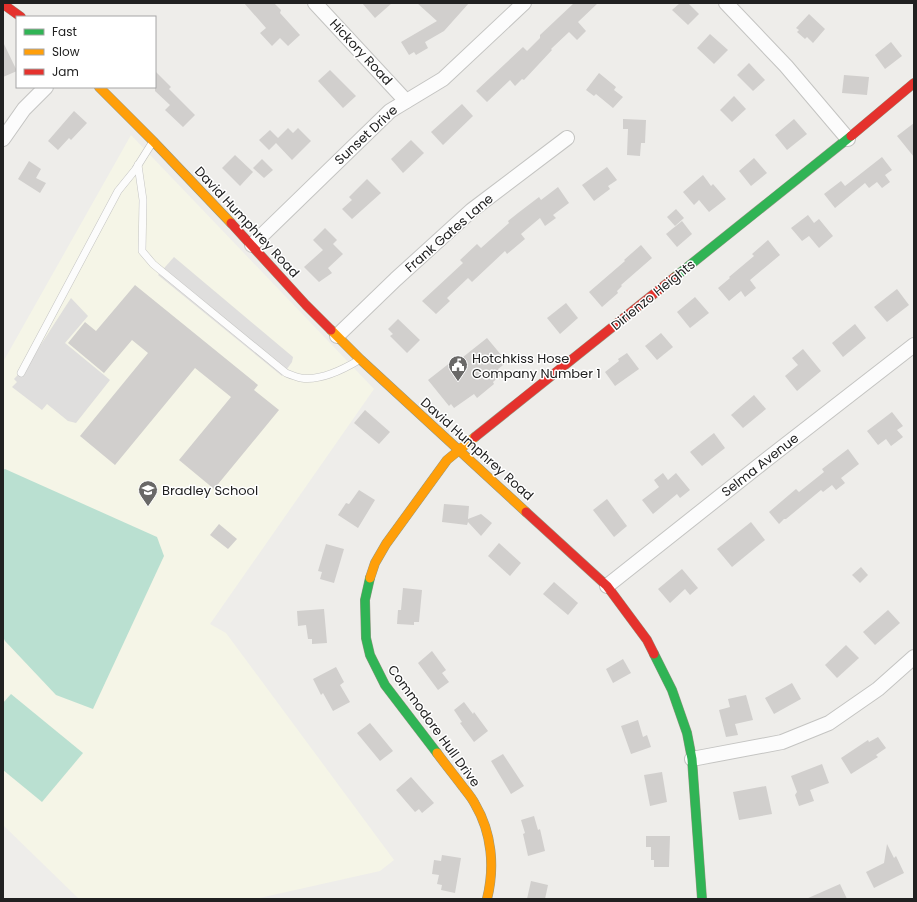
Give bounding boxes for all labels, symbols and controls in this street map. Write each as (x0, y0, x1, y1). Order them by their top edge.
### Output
street label: Hickory Road (325, 15, 397, 89)
legend (16, 16, 156, 88)
text: Fast (52, 23, 77, 40)
text: Slow (52, 43, 80, 60)
text: Jam (52, 63, 79, 80)
street label: Sunset Drive (330, 101, 402, 169)
street label: David Humphrey Road (190, 162, 304, 282)
street label: Frank Gates Lane (401, 189, 497, 277)
street label: Dirienzo Heights (607, 255, 699, 335)
place label: Hotchkiss Hose Company Number 1 (472, 349, 601, 383)
public building icon: Hotchkiss Hose Company Number 1 (447, 354, 469, 382)
street label: David Humphrey Road (416, 393, 538, 505)
street label: Selma Avenue (717, 429, 803, 501)
school or university icon: Bradley School (137, 479, 159, 507)
place label: Bradley School (162, 481, 258, 500)
street label: Commodore Hull Drive (383, 661, 485, 791)

